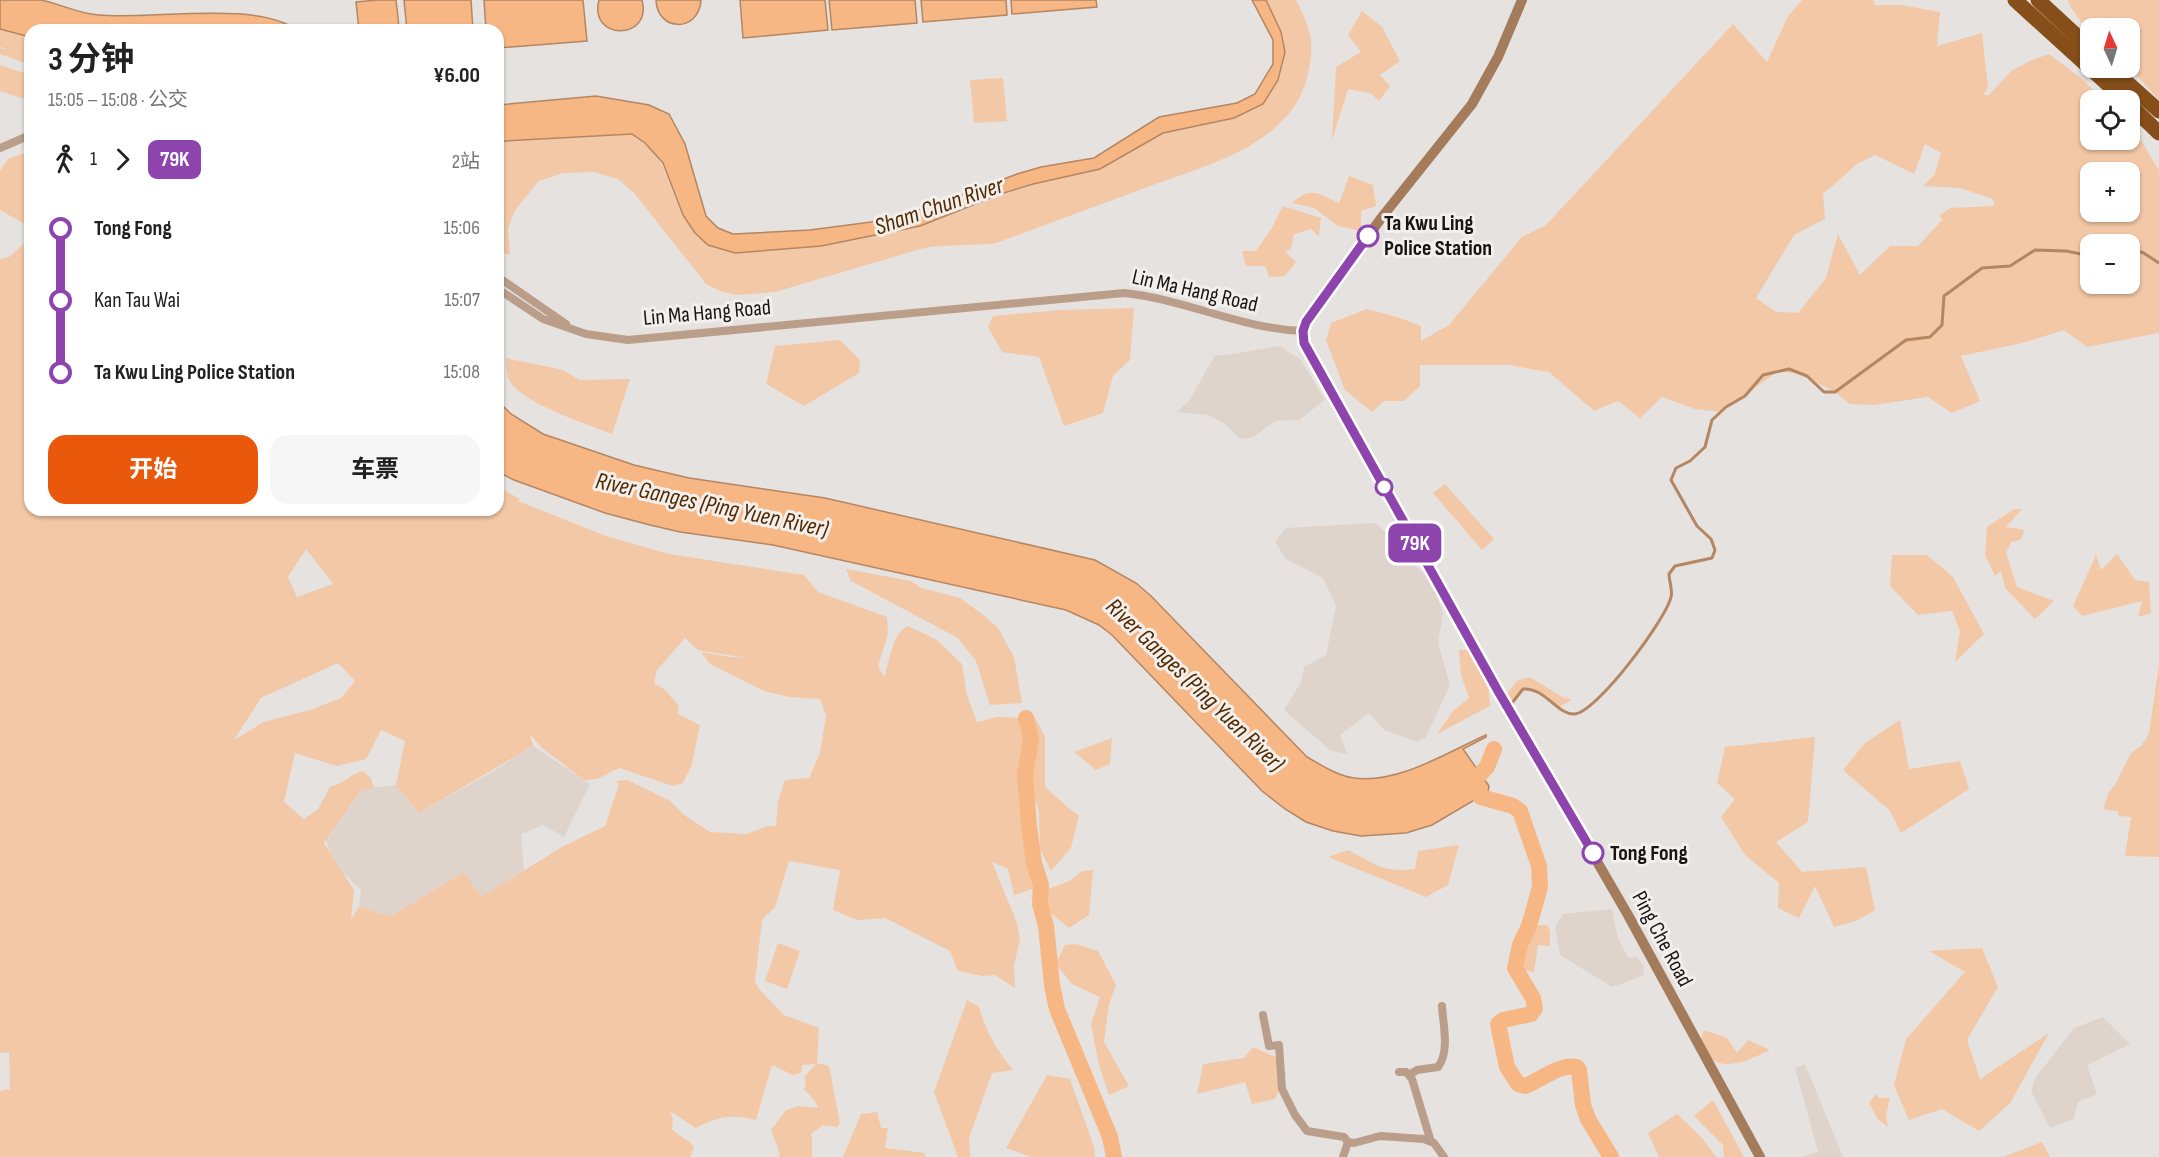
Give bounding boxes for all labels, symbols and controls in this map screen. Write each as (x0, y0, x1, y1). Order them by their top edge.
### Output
north arrow (2080, 18, 2140, 78)
map controls (2080, 18, 2140, 294)
text: 3 分钟 (48, 40, 134, 80)
text: ¥6.00 (433, 62, 480, 89)
text: 15:05 – 15:08 · 公交 (48, 88, 188, 112)
button: locate (2080, 90, 2140, 150)
icon: walk (48, 143, 81, 176)
icon: forward (106, 143, 139, 176)
text: 1 (90, 147, 97, 171)
text: 79K (160, 147, 189, 172)
text: 2站 (452, 150, 480, 174)
button: + (2080, 162, 2140, 222)
water label: Sham Chun River (871, 170, 1008, 242)
place label: Ta Kwu Ling Police Station (1384, 210, 1492, 262)
text: Tong Fong (94, 215, 172, 242)
text: 15:06 (444, 216, 480, 240)
marker: Ta Kwu Ling Police Station (1357, 225, 1379, 247)
button: − (2080, 234, 2140, 294)
street label: Lin Ma Hang Road (1130, 263, 1260, 319)
text: Kan Tau Wai (94, 287, 180, 314)
text: 15:07 (444, 288, 480, 312)
street label: Lin Ma Hang Road (642, 294, 772, 332)
text: Ta Kwu Ling Police Station (94, 359, 295, 386)
text: 15:08 (444, 360, 480, 384)
button: 开始 (48, 435, 258, 504)
button: 车票 (270, 435, 480, 504)
water label: River Ganges (Ping Yuen River) (593, 466, 832, 544)
unlabelled marker (1375, 478, 1393, 496)
line badge: 79K (1380, 524, 1450, 562)
text: 79K (1400, 531, 1430, 556)
water label: River Ganges (Ping Yuen River) (1100, 592, 1291, 778)
place label: Tong Fong (1610, 840, 1688, 867)
marker: Tong Fong (1582, 842, 1604, 864)
street label: Ping Che Road (1626, 887, 1698, 991)

